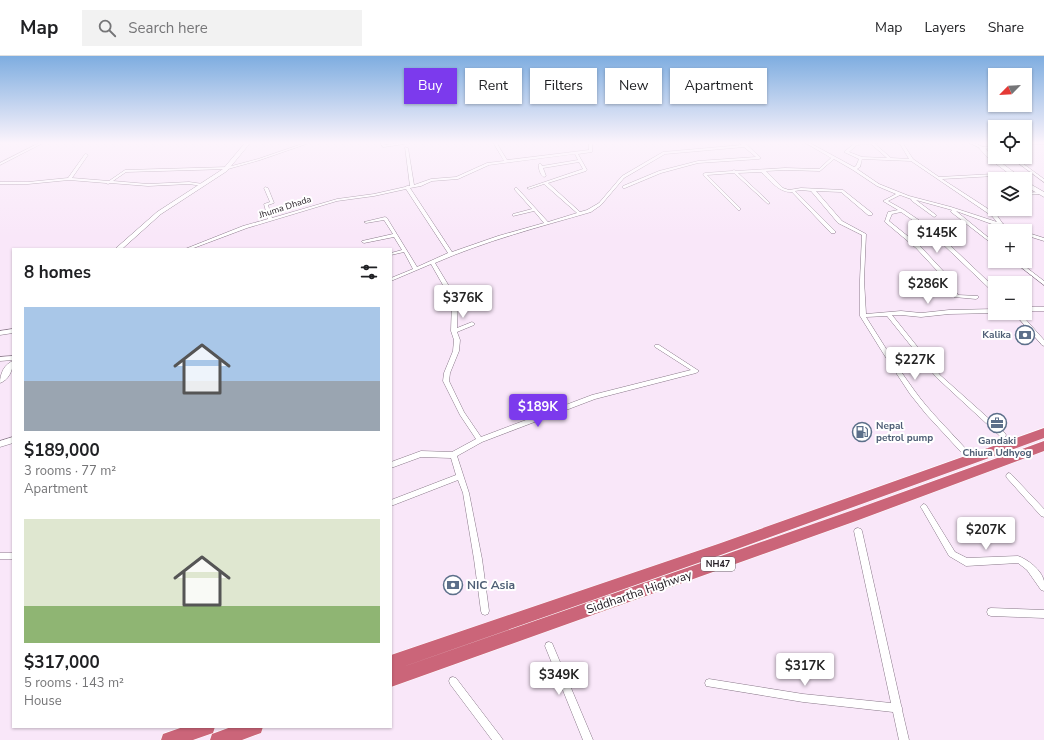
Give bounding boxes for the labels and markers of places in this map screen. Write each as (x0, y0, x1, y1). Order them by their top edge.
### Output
pin: $145K (909, 220, 965, 254)
pin: $286K (900, 271, 956, 305)
pin: $376K (435, 285, 491, 319)
bank icon: Kalika (1014, 324, 1036, 346)
place label: Kalika (982, 328, 1011, 342)
pin: $227K (887, 347, 943, 381)
pin: $189K (510, 394, 566, 428)
office icon: Gandaki Chiura Udhyog (986, 412, 1008, 434)
place label: Nepal petrol pump (876, 419, 933, 445)
fuel station icon: Nepal petrol pump (851, 421, 873, 443)
place label: Gandaki Chiura Udhyog (962, 434, 1032, 460)
pin: $207K (958, 517, 1014, 551)
bank icon: NIC Asia (442, 574, 464, 596)
place label: NIC Asia (467, 577, 515, 593)
pin: $317K (777, 653, 833, 687)
pin: $349K (531, 662, 587, 696)

